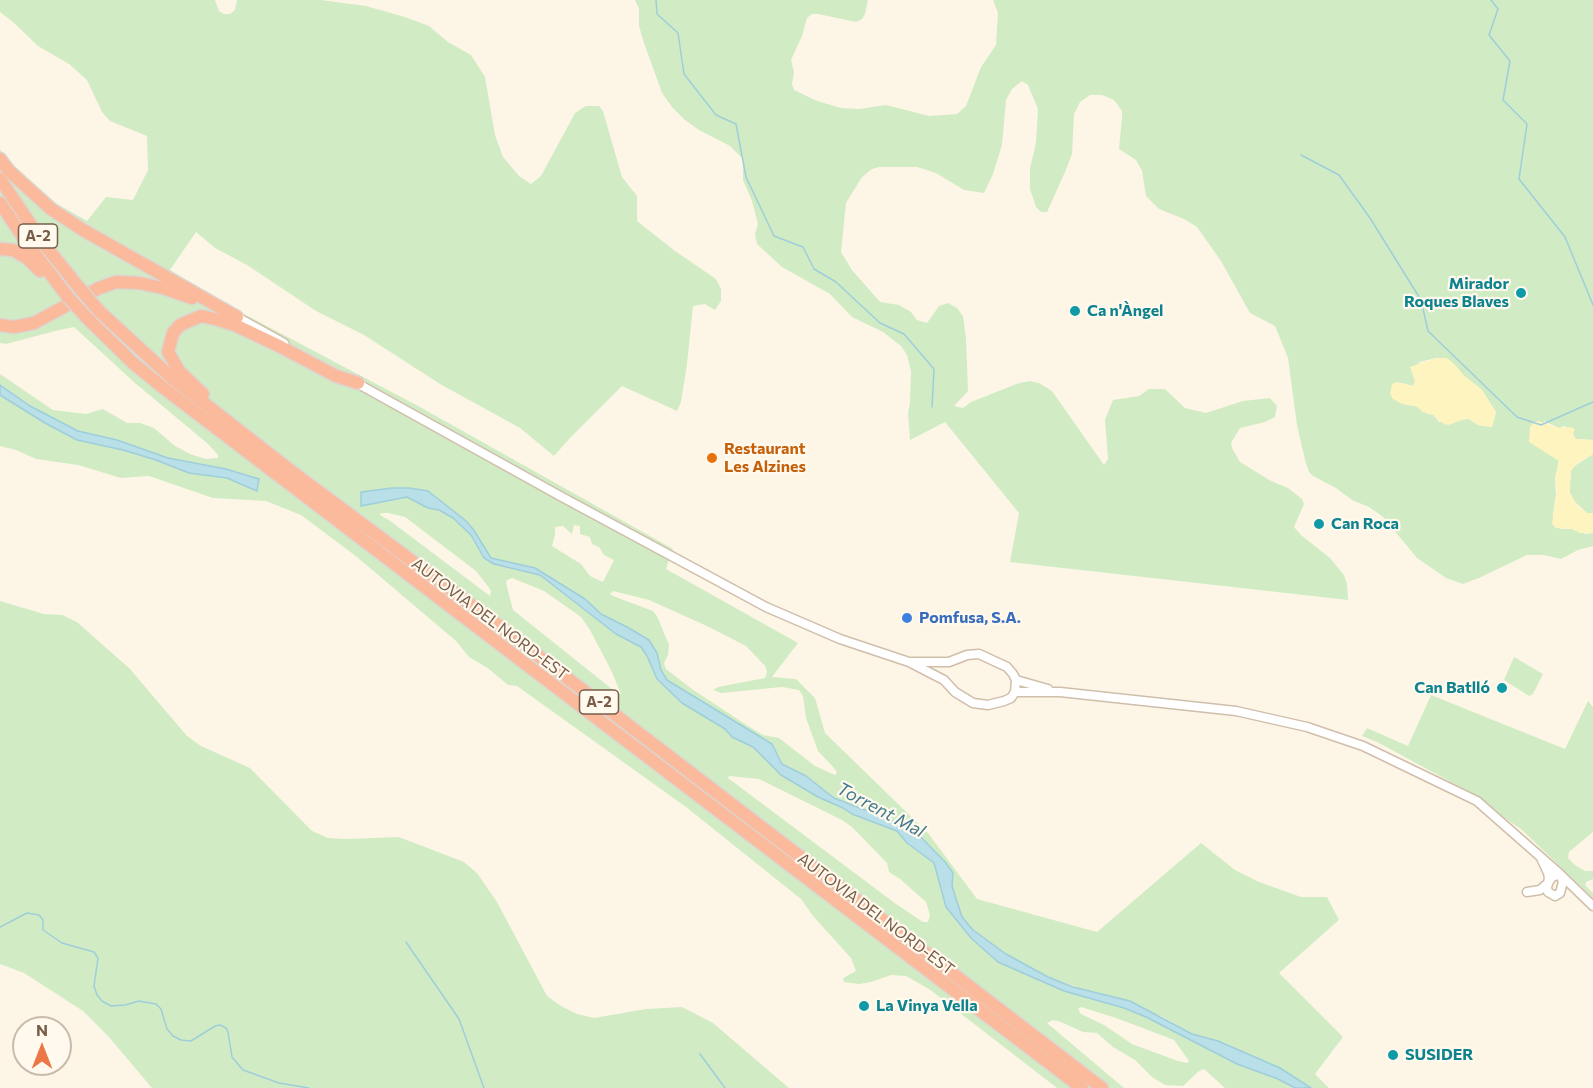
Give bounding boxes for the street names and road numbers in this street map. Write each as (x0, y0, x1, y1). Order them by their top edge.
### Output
road number: A-2 (18, 224, 57, 248)
street label: AUTOVIA DEL NORD-EST (408, 554, 572, 684)
road number: A-2 (580, 690, 618, 714)
street label: AUTOVIA DEL NORD-EST (794, 849, 958, 979)

